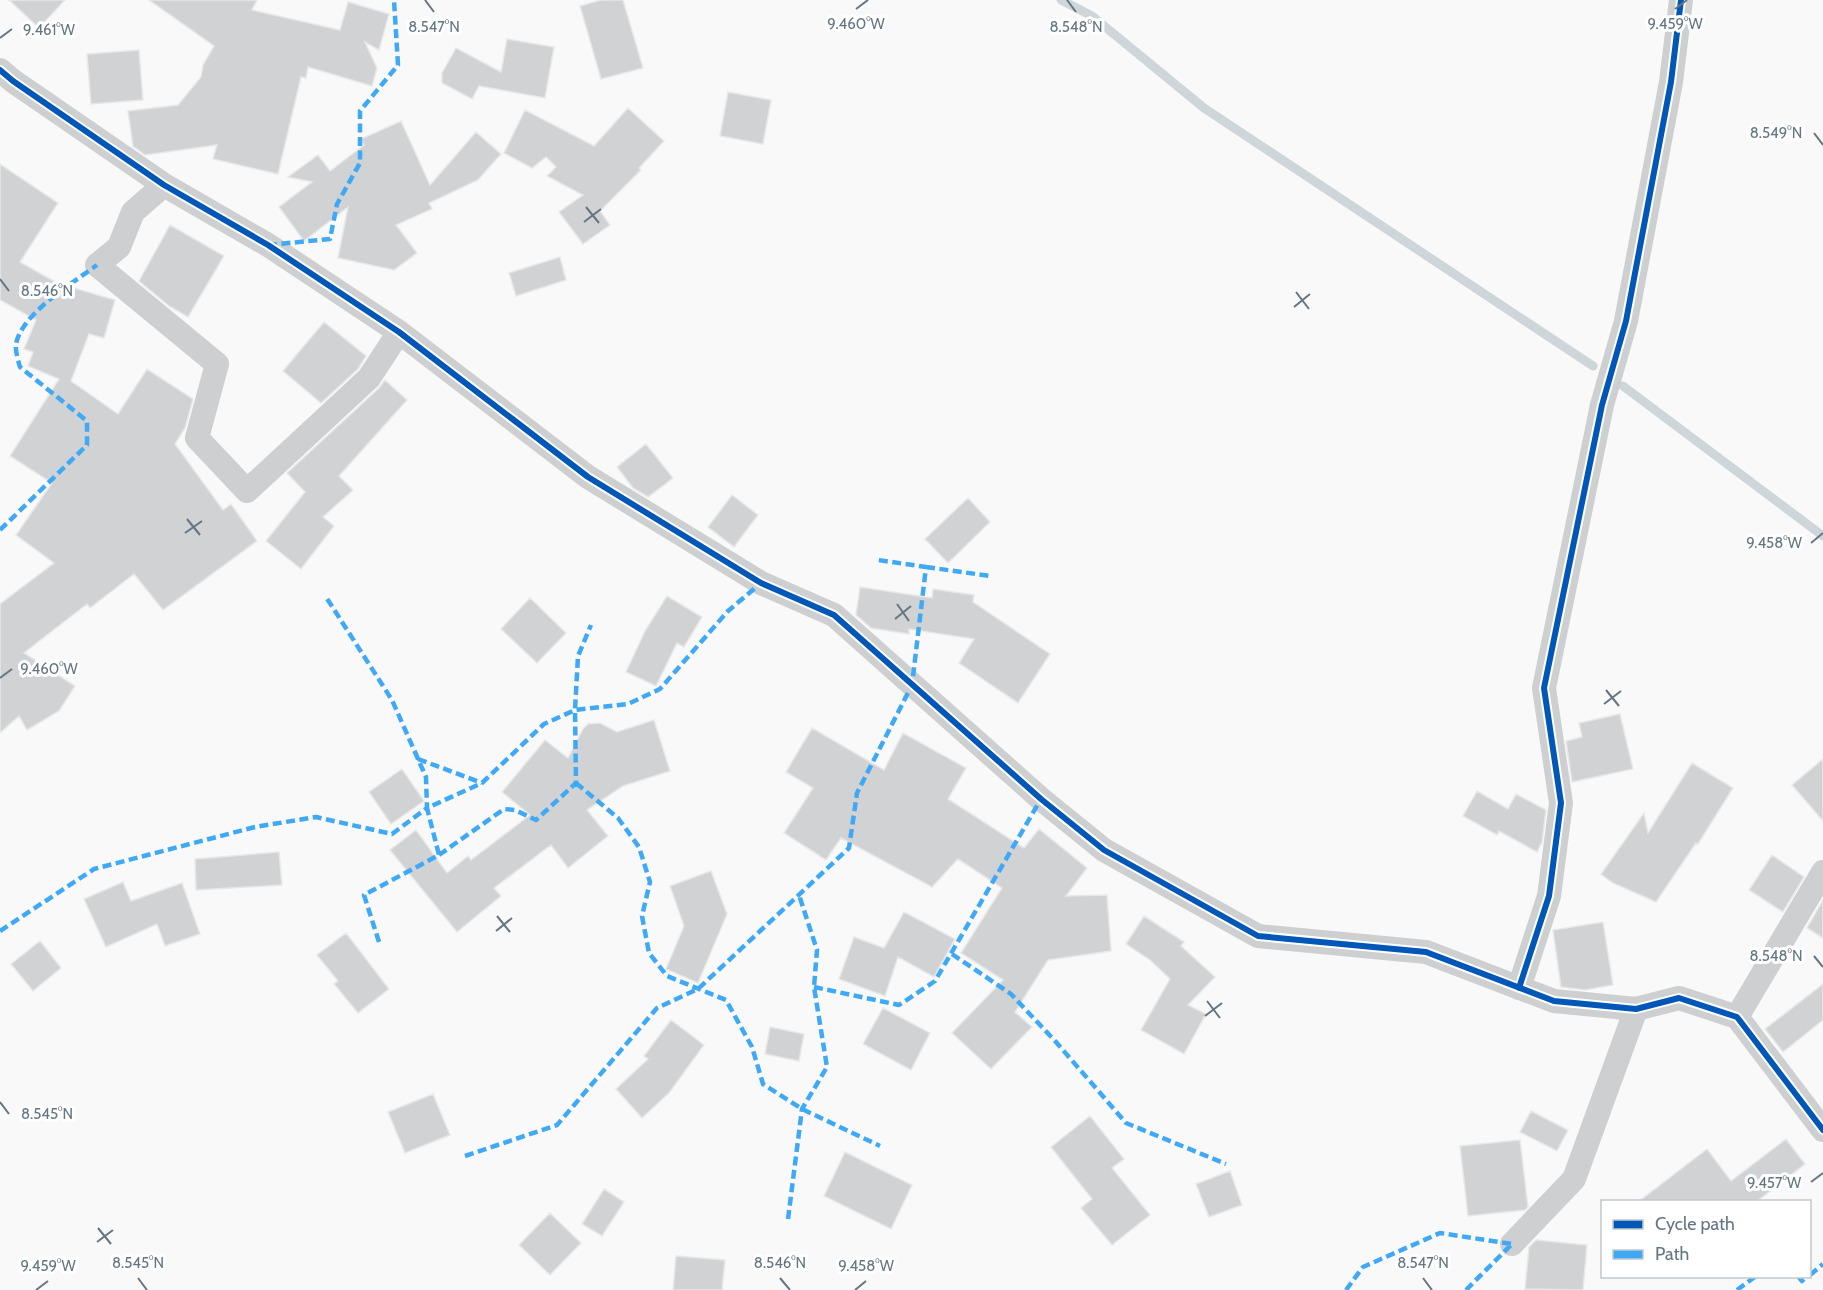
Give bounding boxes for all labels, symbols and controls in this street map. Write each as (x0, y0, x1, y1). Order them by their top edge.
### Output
text: 9.460°W (827, 15, 886, 33)
text: 9.459°W (1647, 15, 1703, 33)
text: 8.547°N (408, 18, 460, 36)
text: 8.548°N (1049, 18, 1103, 36)
text: 9.461°W (23, 21, 76, 39)
text: 8.549°N (1750, 124, 1802, 142)
text: 8.546°N (21, 282, 73, 300)
text: 9.458°W (1746, 534, 1803, 552)
text: 9.460°W (20, 660, 79, 678)
text: 8.548°N (1749, 947, 1803, 965)
text: 8.545°N (21, 1105, 73, 1123)
text: 9.457°W (1747, 1174, 1802, 1192)
legend (1601, 1200, 1811, 1278)
text: Cycle path (1655, 1213, 1735, 1235)
text: Path (1655, 1243, 1689, 1265)
text: 8.545°N (112, 1254, 164, 1272)
text: 8.546°N (754, 1254, 806, 1272)
text: 8.547°N (1397, 1254, 1449, 1272)
text: 9.459°W (20, 1257, 76, 1275)
text: 9.458°W (838, 1257, 895, 1275)

